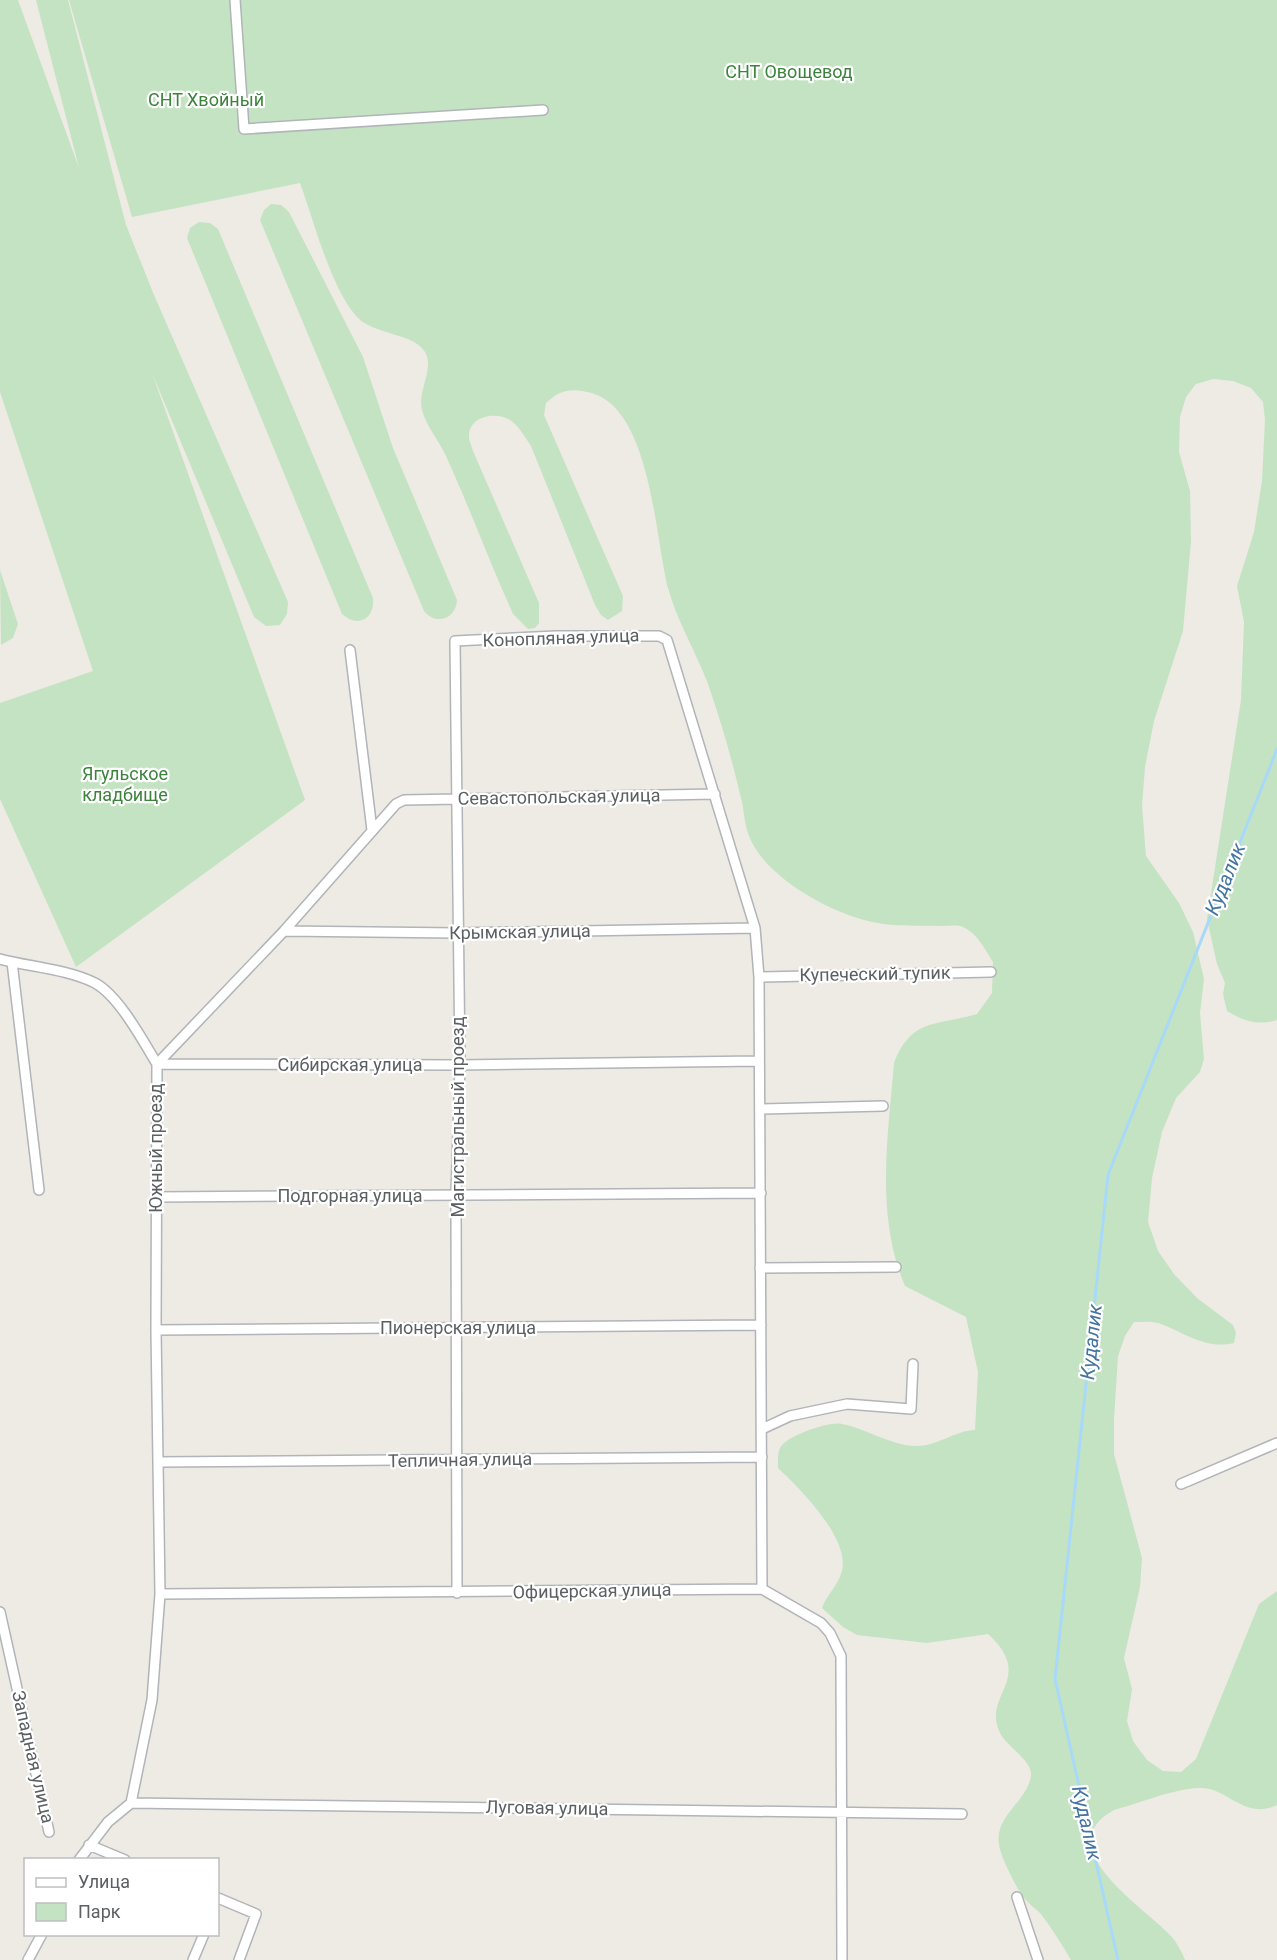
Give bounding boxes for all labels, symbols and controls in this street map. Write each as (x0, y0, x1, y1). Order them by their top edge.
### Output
park label: СНТ Овощевод (725, 61, 853, 82)
park label: СНТ Хвойный (148, 89, 264, 110)
street label: Конопляная улица (482, 624, 640, 651)
park label: Ягульское кладбище (82, 763, 168, 805)
street label: Севастопольская улица (457, 784, 661, 809)
water label: Кудалик (1200, 839, 1251, 919)
street label: Крымская улица (449, 920, 591, 943)
street label: Купеческий тупик (799, 962, 951, 985)
street label: Магистральный проезд (447, 1016, 468, 1218)
street label: Сибирская улица (277, 1054, 423, 1075)
street label: Южный проезд (145, 1083, 166, 1213)
street label: Подгорная улица (277, 1185, 423, 1206)
water label: Кудалик (1075, 1303, 1107, 1381)
street label: Пионерская улица (380, 1317, 536, 1338)
street label: Тепличная улица (388, 1448, 532, 1471)
street label: Офицерская улица (512, 1579, 672, 1602)
street label: Западная улица (8, 1689, 59, 1825)
water label: Кудалик (1067, 1783, 1107, 1863)
street label: Луговая улица (485, 1796, 609, 1819)
legend (24, 1858, 219, 1936)
text: Улица (78, 1871, 130, 1892)
text: Парк (78, 1901, 121, 1922)

